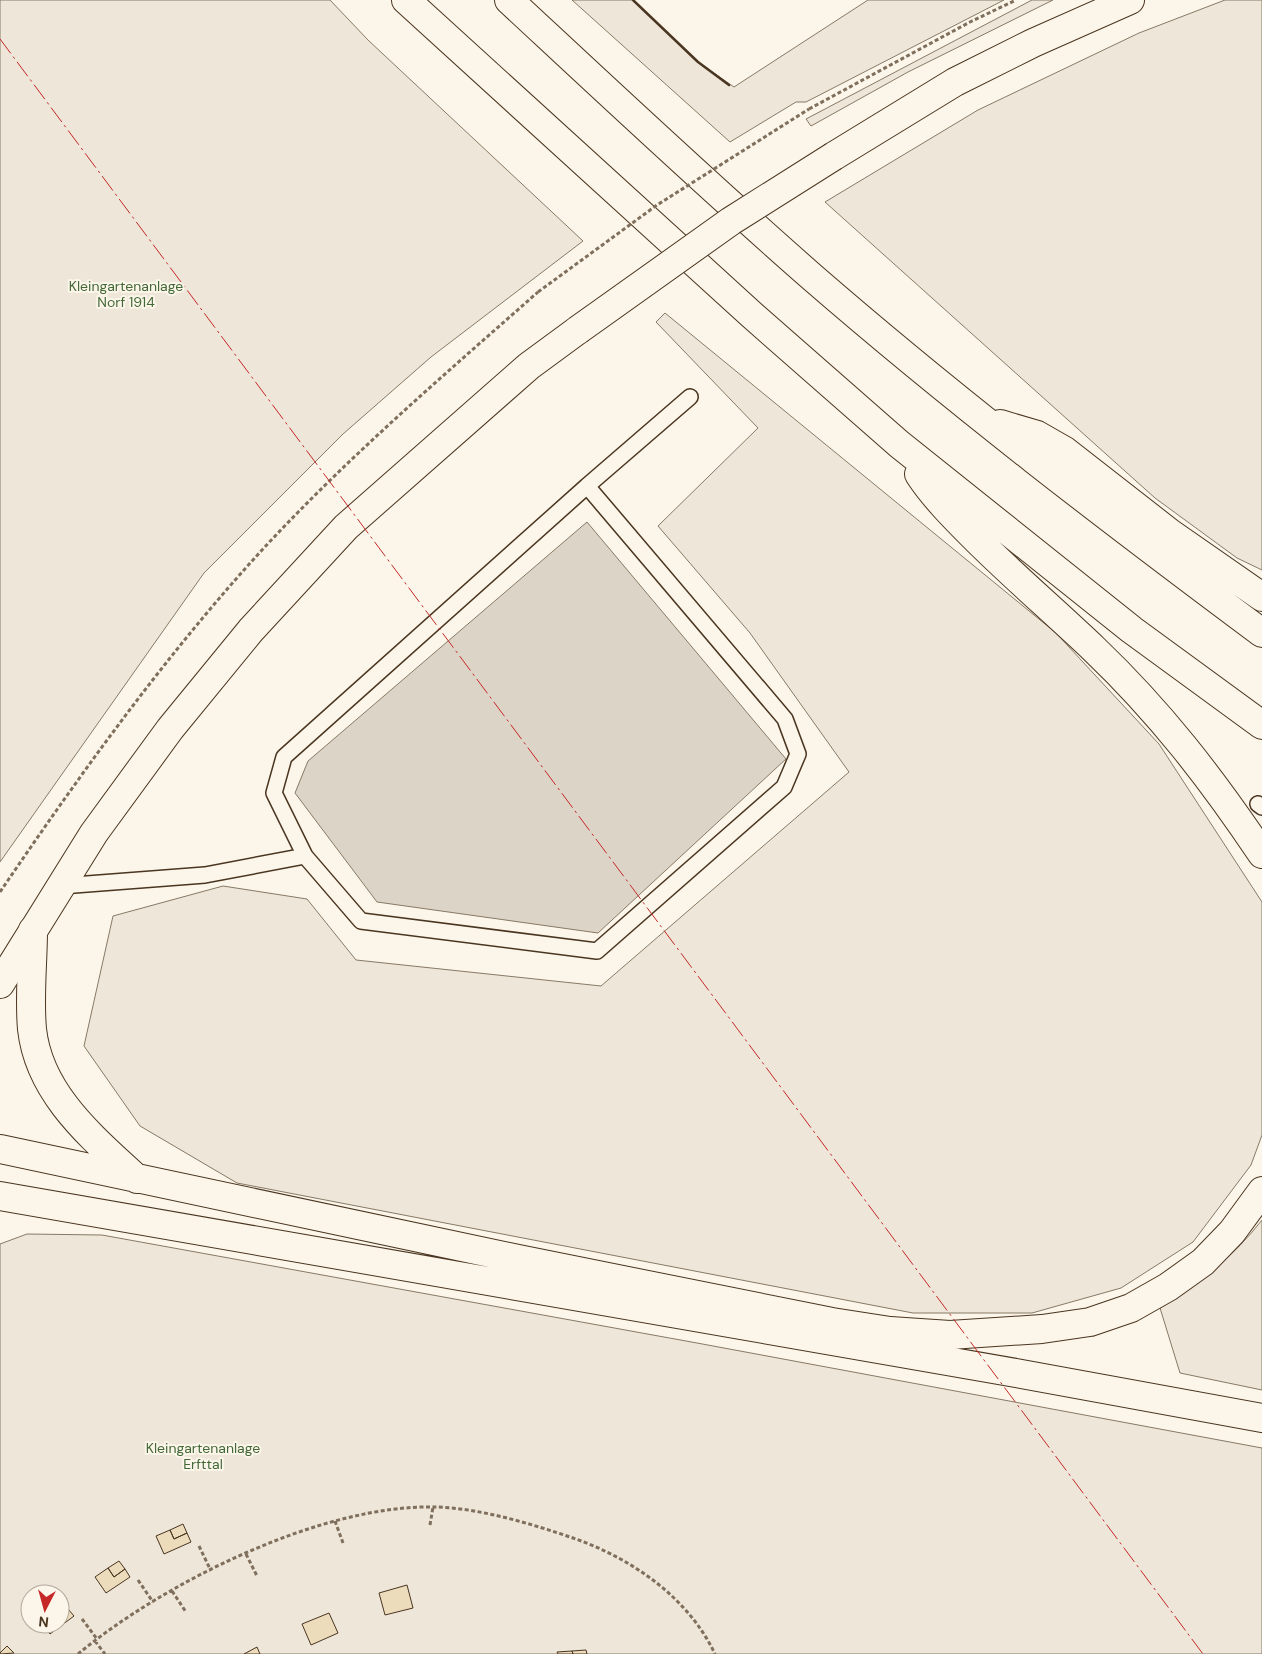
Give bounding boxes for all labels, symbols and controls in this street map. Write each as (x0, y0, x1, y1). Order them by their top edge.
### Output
park label: Kleingartenanlage Norf 1914 (69, 277, 183, 311)
park label: Kleingartenanlage Erfttal (146, 1439, 260, 1473)
north arrow (20, 1584, 70, 1634)
text: N (38, 1612, 50, 1631)

